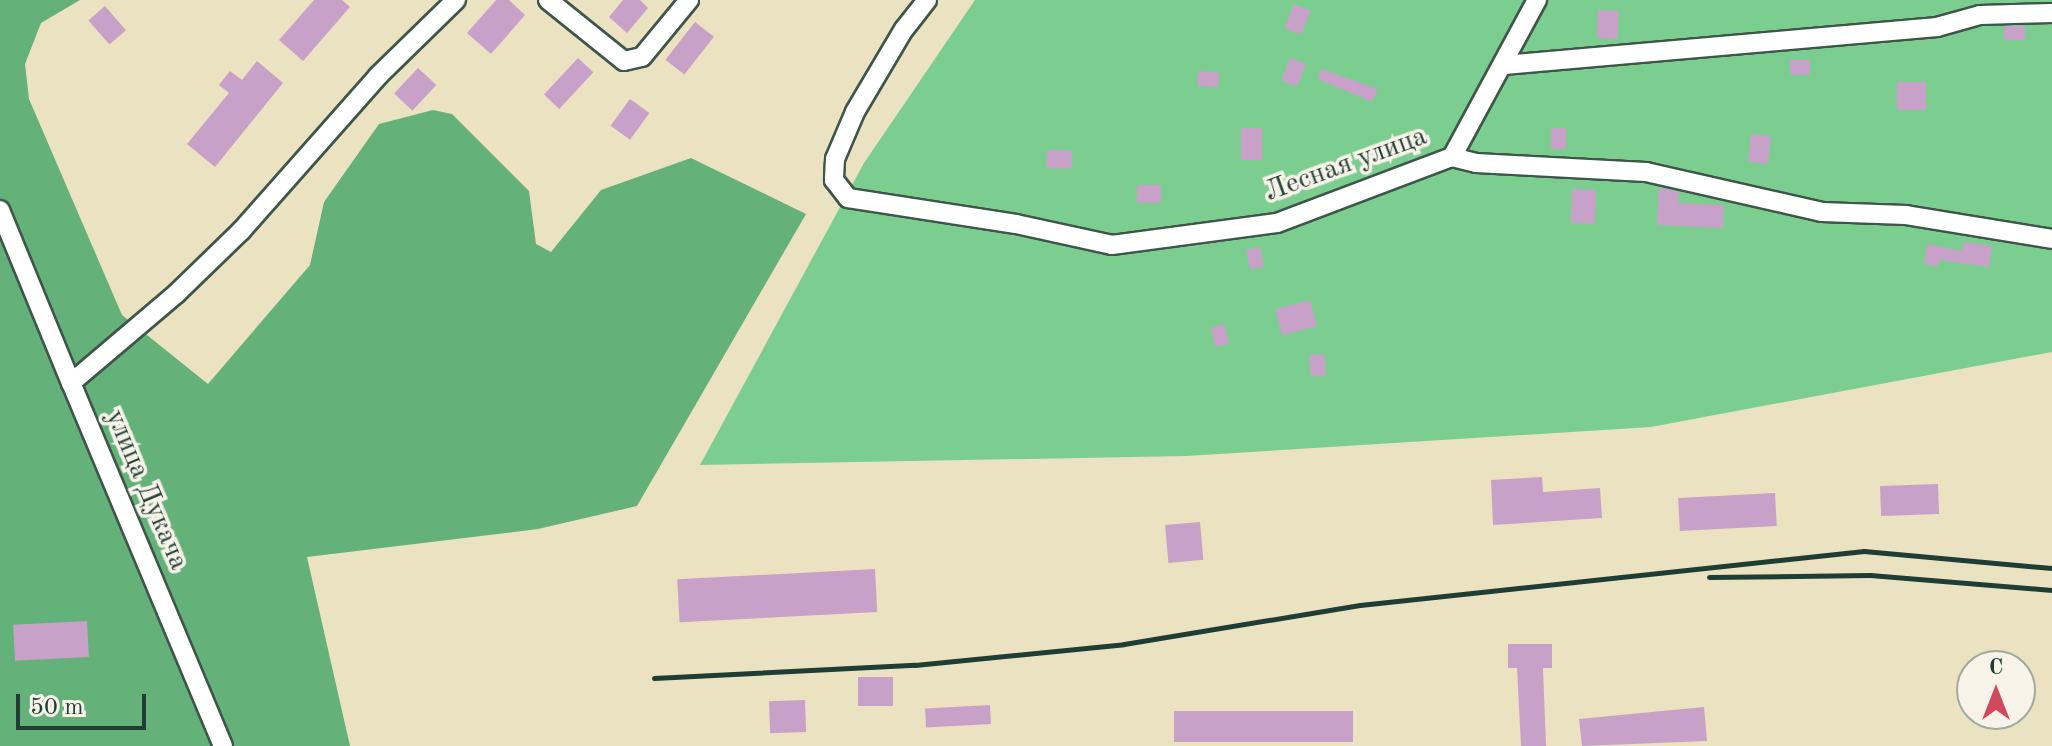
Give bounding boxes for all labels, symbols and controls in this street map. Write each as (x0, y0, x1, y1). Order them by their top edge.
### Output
street label: Лесная улица (1260, 120, 1432, 210)
street label: улица Дукача (97, 405, 195, 575)
north arrow (1956, 650, 2036, 730)
text: С (1989, 657, 2003, 679)
scale bar (20, 678, 150, 728)
text: 50 m (30, 696, 84, 720)

